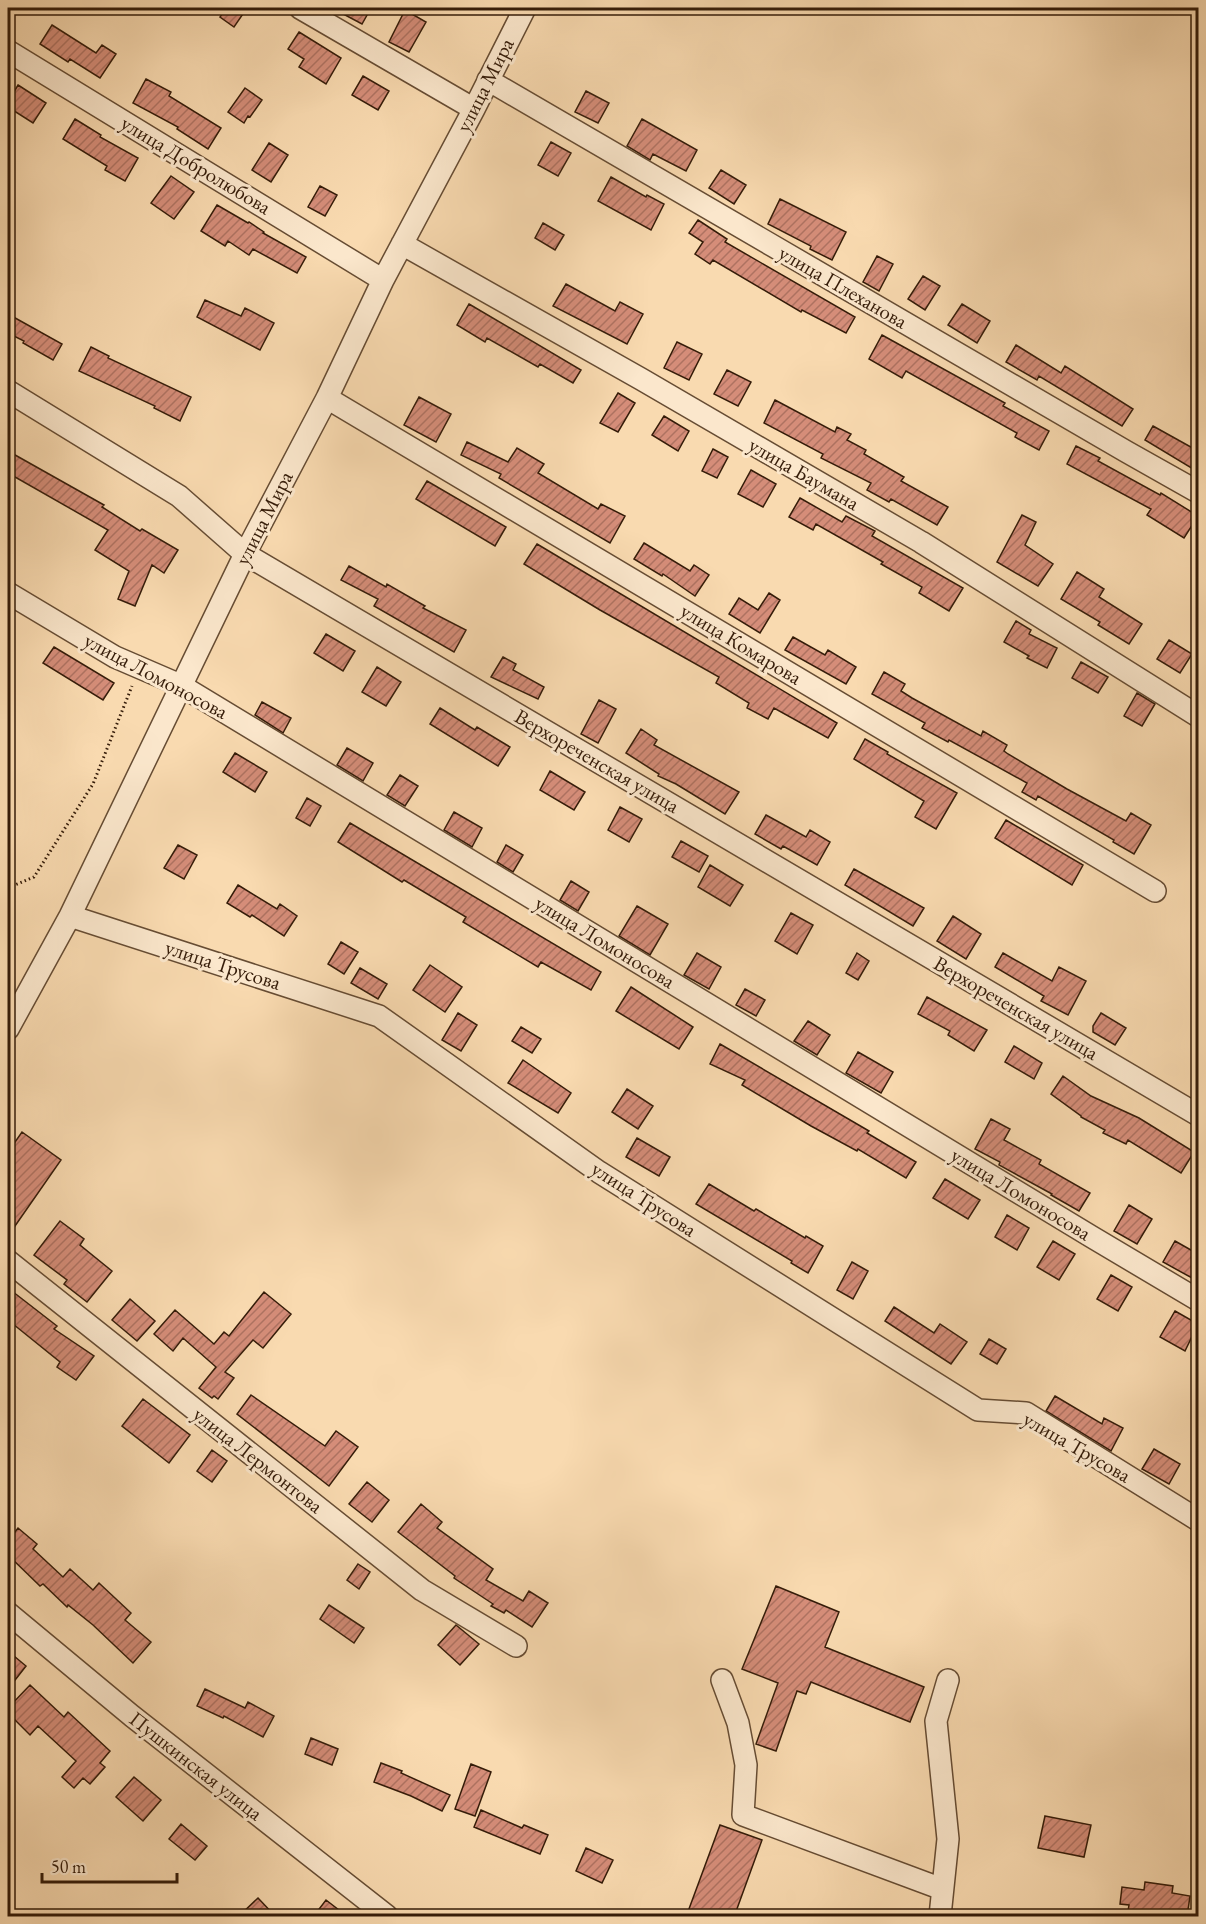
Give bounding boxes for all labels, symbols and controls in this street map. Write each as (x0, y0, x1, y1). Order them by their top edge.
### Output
street label: улица Мира (449, 33, 520, 136)
street label: улица Добролюбова (116, 109, 277, 220)
street label: улица Плеханова (774, 239, 913, 335)
street label: улица Баумана (744, 431, 865, 517)
street label: улица Мира (228, 466, 299, 569)
street label: улица Комарова (676, 597, 807, 691)
street label: улица Ломоносова (80, 626, 233, 725)
street label: Верхореченская улица (510, 702, 685, 819)
street label: улица Ломоносова (530, 889, 681, 994)
street label: улица Трусова (162, 933, 285, 996)
street label: Верхореченская улица (929, 949, 1104, 1066)
street label: улица Ломоносова (946, 1141, 1097, 1246)
street label: улица Трусова (587, 1155, 702, 1243)
street label: улица Лермонтова (188, 1400, 329, 1519)
street label: улица Трусова (1019, 1405, 1137, 1489)
street label: Пушкинская улица (124, 1705, 269, 1827)
scale bar (42, 1846, 177, 1884)
text: 50 m (51, 1855, 86, 1878)

